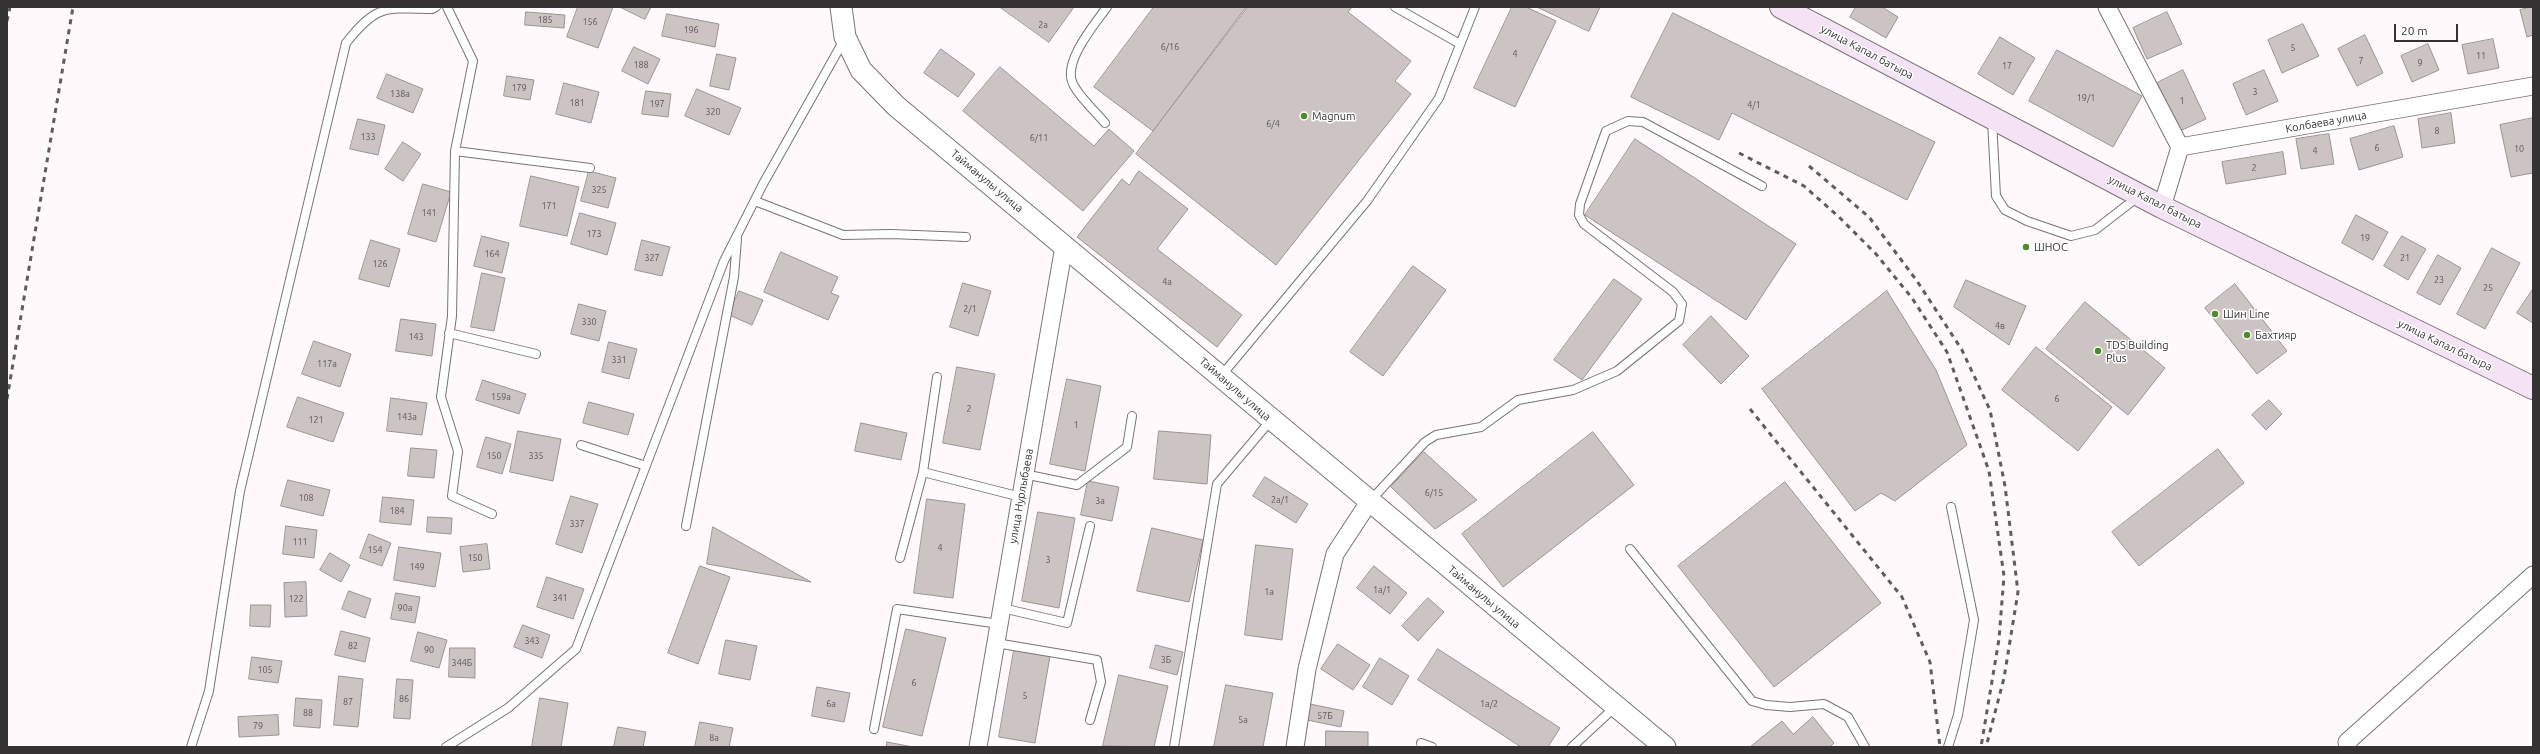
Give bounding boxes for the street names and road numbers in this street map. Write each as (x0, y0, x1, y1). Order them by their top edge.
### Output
street label: улица Капал батыра (1818, 22, 1916, 82)
street label: Колбаева улица (2285, 108, 2367, 136)
street label: Тайманулы улица (948, 147, 1026, 215)
street label: улица Капал батыра (2106, 173, 2204, 231)
street label: улица Капал батыра (2396, 316, 2494, 374)
street label: Тайманулы улица (1197, 354, 1273, 424)
street label: улица Нурлыбаева (1006, 447, 1036, 545)
street label: Тайманулы улица (1445, 563, 1523, 631)

